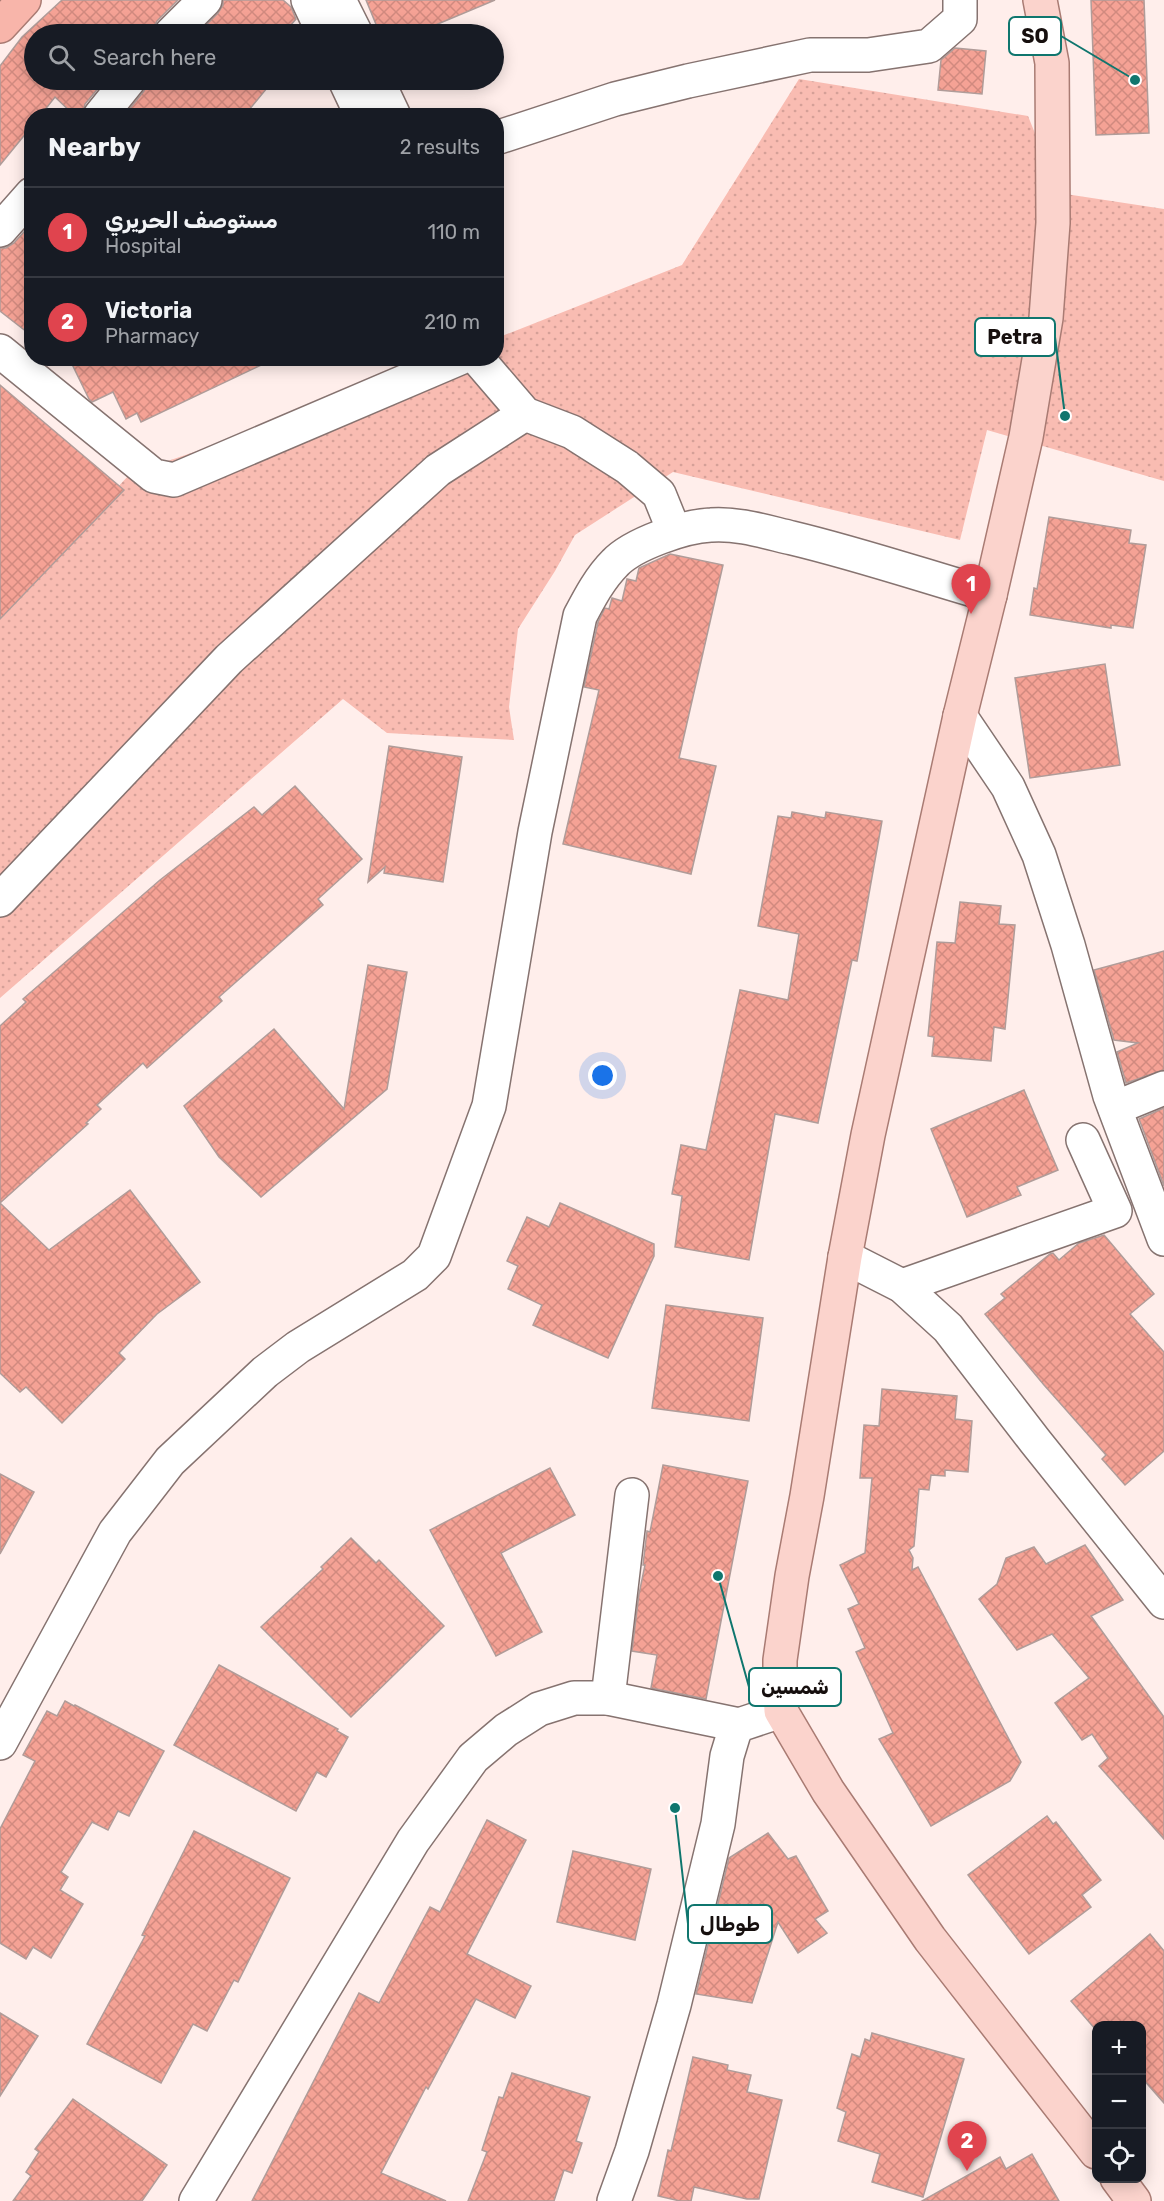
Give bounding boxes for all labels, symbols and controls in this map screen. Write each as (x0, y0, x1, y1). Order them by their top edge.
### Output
callout: SO (1009, 17, 1061, 55)
search box (24, 24, 504, 90)
text: SO (1021, 24, 1049, 48)
icon: search (45, 41, 78, 74)
text: Search here (93, 44, 216, 71)
text: Nearby (48, 132, 141, 163)
text: 2 results (400, 135, 480, 159)
text: مستوصف الحريري (105, 207, 278, 234)
text: 1 (63, 220, 72, 244)
text: 110 m (428, 220, 480, 244)
text: Hospital (105, 234, 181, 258)
text: Victoria (105, 297, 192, 324)
text: 2 (61, 310, 74, 334)
text: 210 m (424, 310, 480, 334)
callout: Petra (975, 318, 1055, 356)
text: Pharmacy (105, 324, 199, 348)
text: Petra (987, 325, 1043, 349)
pin: 1 (952, 564, 990, 614)
your location (588, 1061, 617, 1090)
callout: شمسين (749, 1668, 841, 1706)
text: شمسين (761, 1675, 829, 1699)
callout: طوطال (688, 1905, 772, 1943)
text: طوطال (700, 1912, 760, 1936)
map controls (1092, 2021, 1146, 2183)
button: + (1092, 2021, 1146, 2075)
button: − (1092, 2075, 1146, 2129)
pin: 2 (948, 2122, 986, 2171)
button: locate (1092, 2129, 1146, 2183)

